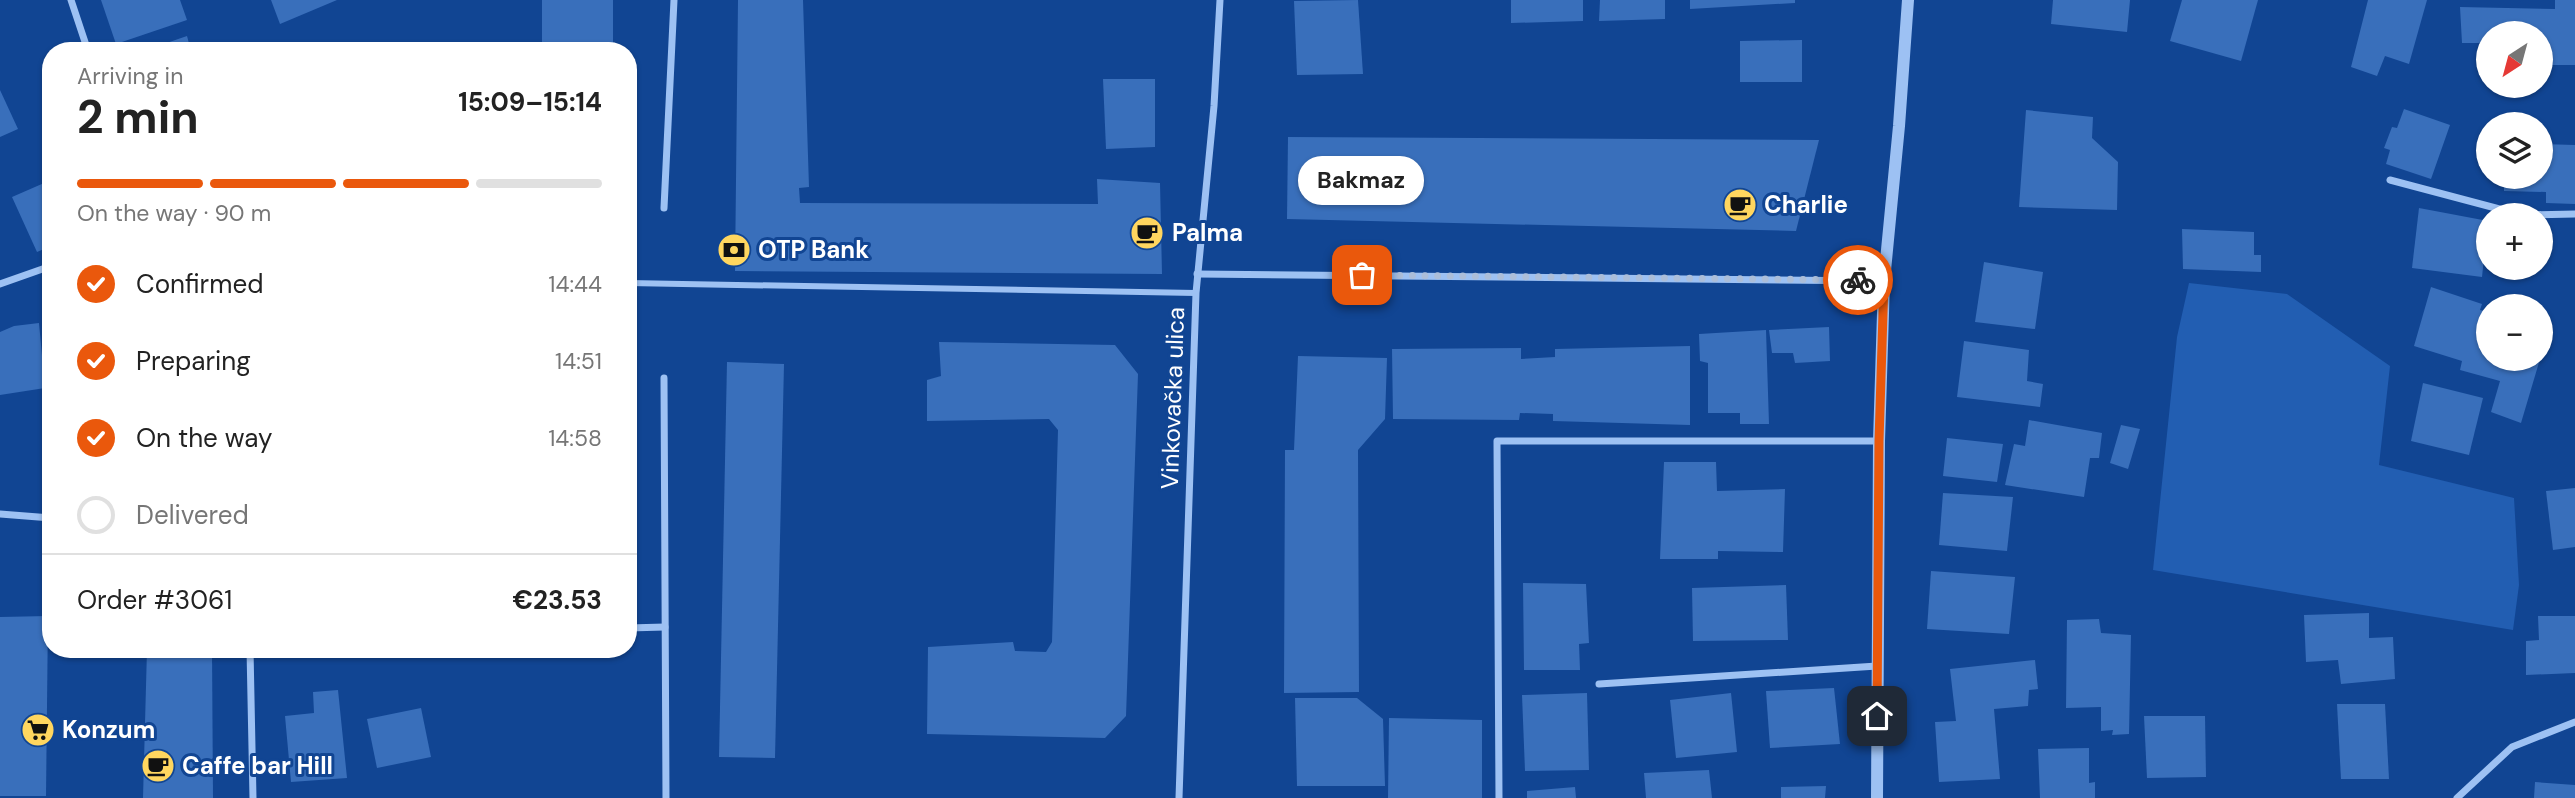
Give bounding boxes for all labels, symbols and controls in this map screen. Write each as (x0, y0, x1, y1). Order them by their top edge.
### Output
north arrow (2476, 21, 2553, 98)
map controls (2476, 21, 2553, 371)
text: Arriving in (77, 61, 183, 91)
text: 15:09–15:14 (458, 85, 602, 119)
text: 2 min (77, 87, 199, 147)
button: layers (2476, 112, 2553, 189)
callout: Bakmaz (1299, 156, 1425, 205)
text: Bakmaz (1317, 165, 1405, 195)
cafe icon: Charlie (1721, 186, 1759, 224)
place label: Charlie (1764, 189, 1848, 220)
text: On the way · 90 m (77, 198, 271, 228)
button: + (2476, 203, 2553, 280)
cafe icon: Palma (1128, 214, 1166, 252)
place label: Palma (1172, 217, 1243, 248)
bank icon: OTP Bank (715, 231, 753, 269)
place label: OTP Bank (758, 234, 869, 265)
pin (1332, 245, 1392, 305)
courier (1823, 245, 1893, 315)
icon: bag (1343, 256, 1381, 294)
icon: bike (1839, 261, 1877, 299)
icon: check (77, 265, 115, 303)
text: Confirmed (136, 267, 263, 301)
text: 14:44 (548, 269, 602, 299)
button: − (2476, 294, 2553, 371)
street label: Vinkovačka ulica (1154, 306, 1191, 490)
icon: check (77, 342, 115, 380)
text: Preparing (136, 344, 251, 378)
text: 14:51 (555, 346, 602, 376)
icon: check (77, 419, 115, 457)
text: On the way (136, 421, 272, 455)
text: 14:58 (548, 423, 602, 453)
text: Delivered (136, 498, 249, 532)
text: Order #3061 (77, 583, 232, 617)
text: €23.53 (512, 583, 602, 617)
pin (1847, 686, 1907, 746)
icon: home (1858, 697, 1896, 735)
supermarket icon: Konzum (19, 711, 57, 749)
place label: Konzum (62, 714, 155, 745)
cafe icon: Caffe bar Hill (139, 747, 177, 785)
place label: Caffe bar Hill (182, 750, 333, 781)

